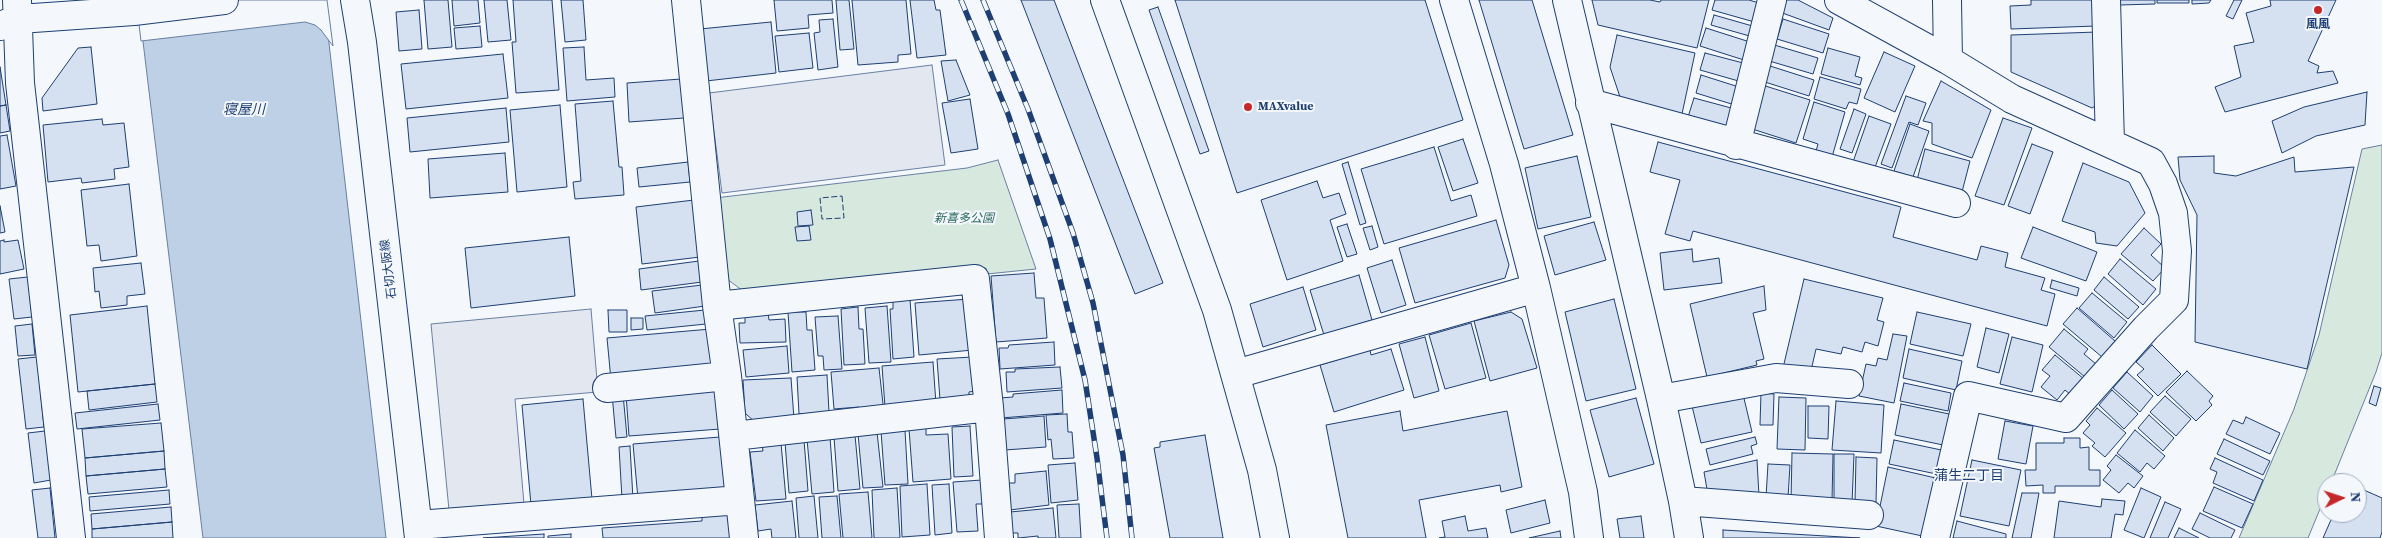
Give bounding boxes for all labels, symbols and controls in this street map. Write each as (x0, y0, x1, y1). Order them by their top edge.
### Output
marker: 風風 (2312, 4, 2324, 16)
place label: 風風 (2306, 18, 2330, 32)
place label: MAXvalue (1258, 100, 1314, 114)
marker: MAXvalue (1242, 101, 1254, 113)
water label: 寝屋川 (223, 102, 265, 118)
park label: 新喜多公園 (934, 212, 994, 226)
street label: 石切大阪線 (378, 238, 400, 300)
district label: 蒲生二丁目 (1934, 468, 2004, 484)
north arrow (2317, 473, 2367, 523)
text: N (2346, 491, 2366, 503)

